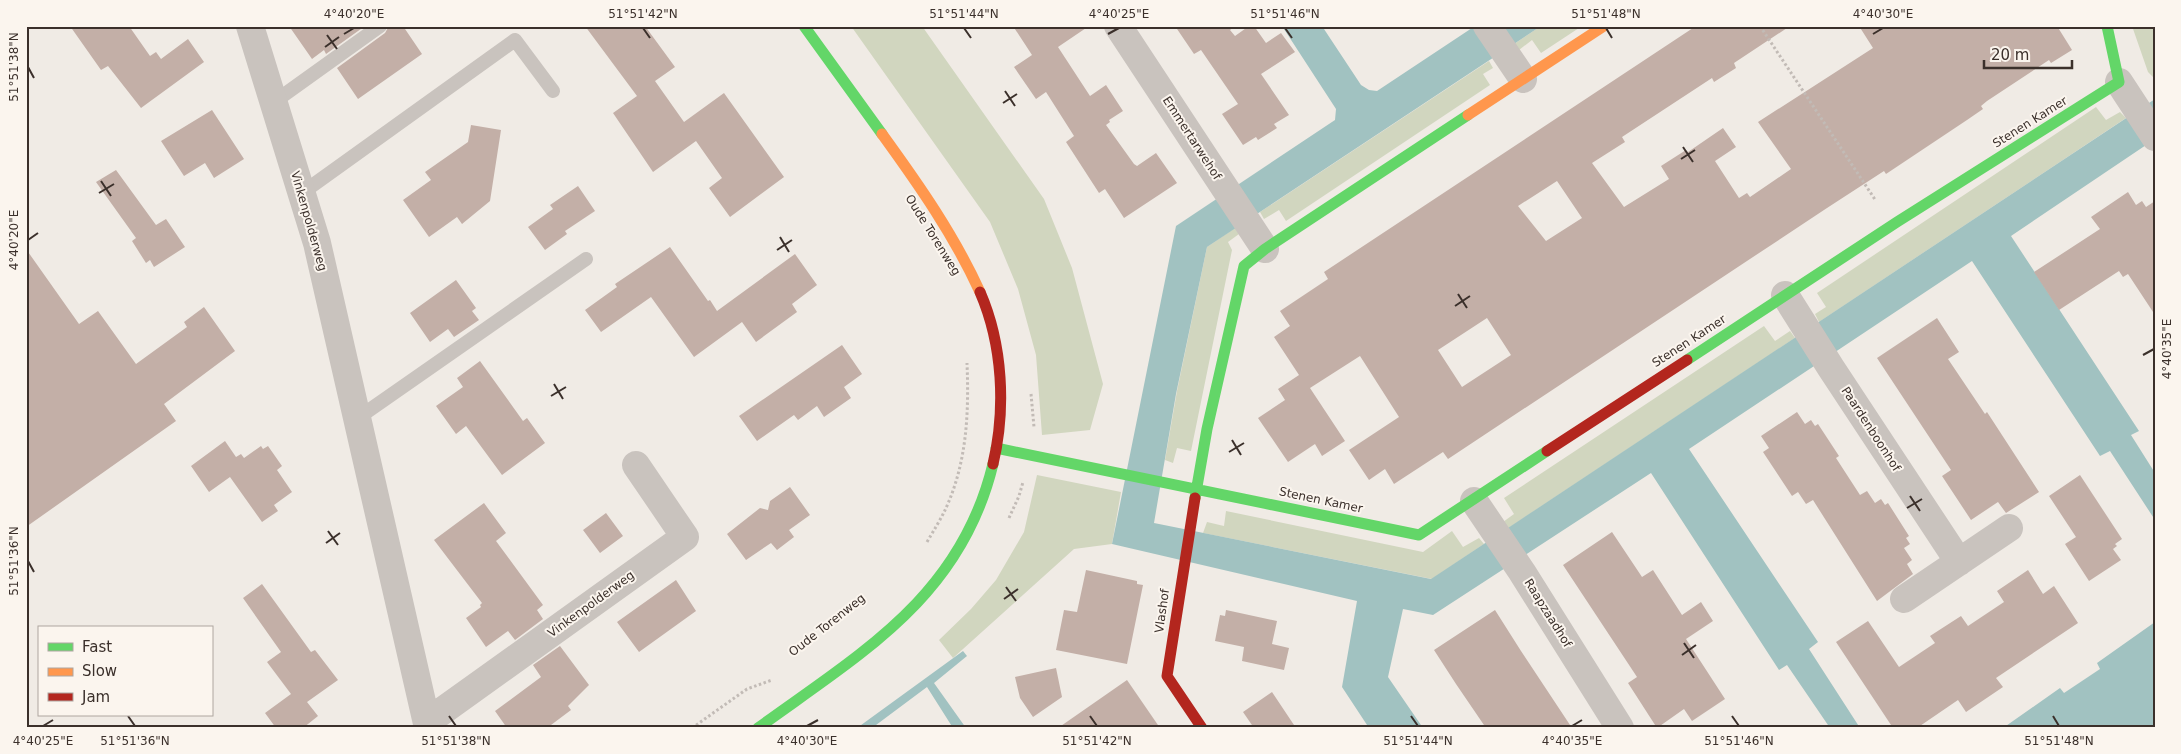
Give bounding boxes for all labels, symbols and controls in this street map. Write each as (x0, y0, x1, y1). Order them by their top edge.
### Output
text: 4°40'20"E (324, 7, 384, 21)
text: 51°51'42"N (608, 7, 678, 21)
text: 51°51'44"N (929, 7, 999, 21)
text: 4°40'25"E (1089, 7, 1149, 21)
text: 51°51'46"N (1250, 7, 1320, 21)
text: 51°51'48"N (1571, 7, 1641, 21)
text: 4°40'30"E (1853, 7, 1913, 21)
text: 51°51'38"N (7, 32, 21, 102)
scale bar (1984, 38, 2071, 70)
text: 20 m (1991, 46, 2029, 64)
street label: Stenen Kamer (1990, 93, 2070, 150)
street label: Emmertarwehof (1160, 94, 1225, 183)
street label: Vinkenpolderweg (288, 169, 330, 273)
street label: Oude Torenweg (902, 192, 964, 278)
text: 4°40'20"E (7, 210, 21, 270)
street label: Stenen Kamer (1649, 312, 1729, 370)
text: 4°40'35"E (2160, 319, 2174, 379)
street label: Paardenboonhof (1838, 384, 1904, 474)
street label: Stenen Kamer (1278, 484, 1364, 516)
text: 51°51'36"N (7, 526, 21, 596)
street label: Vinkenpolderweg (545, 568, 637, 640)
street label: Raapzaadhof (1521, 576, 1575, 651)
street label: Vlashof (1152, 587, 1172, 634)
street label: Oude Torenweg (786, 591, 868, 659)
legend (38, 626, 212, 716)
text: Fast (82, 638, 112, 656)
text: Slow (82, 662, 117, 680)
text: Jam (81, 688, 110, 706)
text: 4°40'25"E (13, 734, 73, 748)
text: 51°51'36"N (100, 734, 170, 748)
text: 51°51'38"N (421, 734, 491, 748)
text: 4°40'30"E (777, 734, 837, 748)
text: 51°51'42"N (1062, 734, 1132, 748)
text: 51°51'44"N (1383, 734, 1453, 748)
text: 4°40'35"E (1542, 734, 1602, 748)
text: 51°51'46"N (1704, 734, 1774, 748)
text: 51°51'48"N (2024, 734, 2094, 748)

